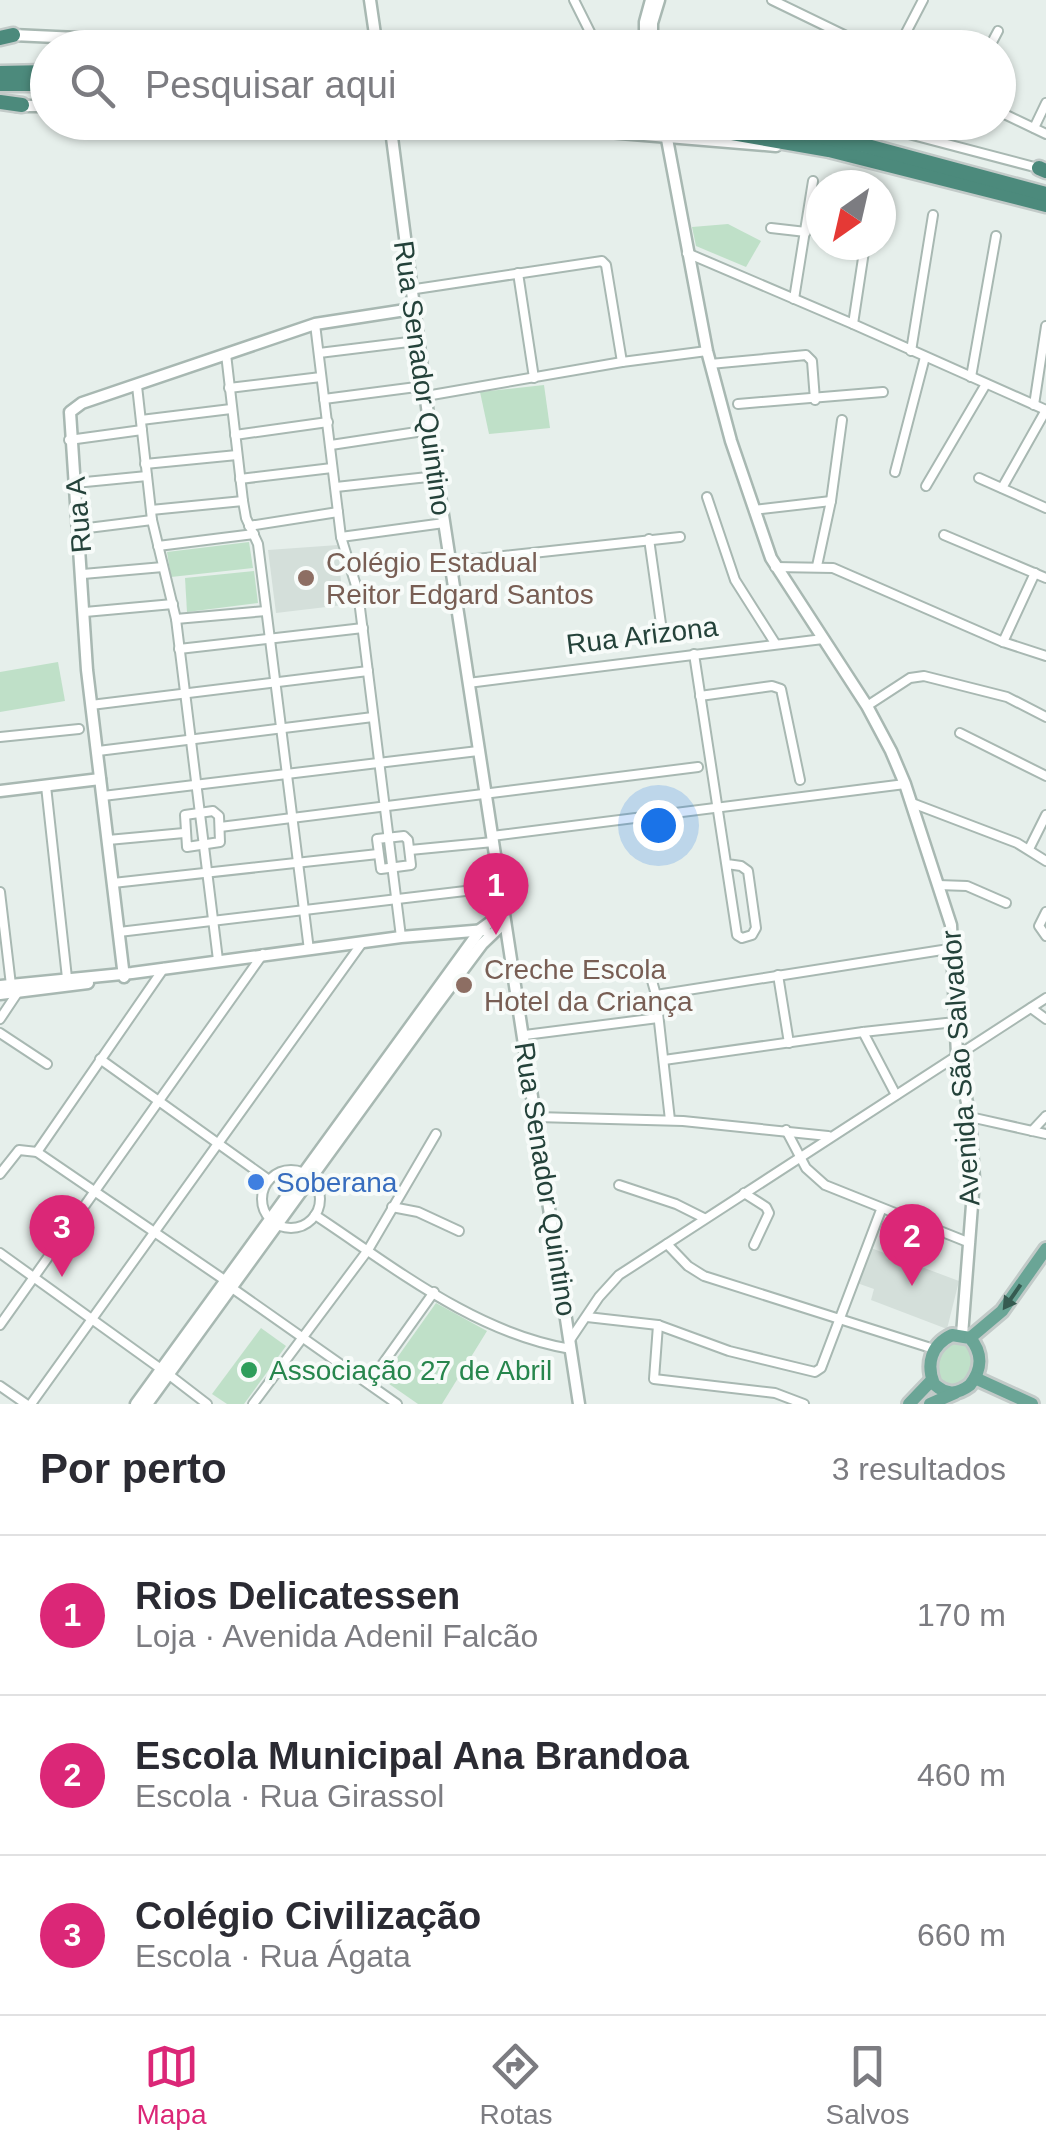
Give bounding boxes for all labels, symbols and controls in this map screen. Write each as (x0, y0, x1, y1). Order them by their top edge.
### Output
search box (30, 30, 1016, 140)
icon: search (65, 58, 120, 113)
text: Pesquisar aqui (145, 64, 396, 106)
north arrow (806, 170, 896, 260)
street label: Rua Senador Quintino (388, 239, 457, 517)
street label: Rua A (60, 475, 97, 554)
place label: Colégio Estadual Reitor Edgard Santos (326, 547, 594, 610)
marker: Colégio Estadual Reitor Edgard Santos (295, 567, 317, 589)
street label: Rua Arizona (564, 611, 720, 660)
your location (633, 800, 684, 851)
pin: 1 (464, 852, 528, 935)
street label: Avenida São Salvador (935, 929, 986, 1207)
place label: Creche Escola Hotel da Criança (484, 954, 693, 1017)
marker: Creche Escola Hotel da Criança (453, 974, 475, 996)
street label: Rua Senador Quintino (509, 1040, 582, 1318)
place label: Soberana (276, 1167, 398, 1198)
marker: Soberana (245, 1171, 267, 1193)
pin: 3 (30, 1194, 94, 1277)
pin: 2 (880, 1204, 944, 1286)
one-way arrow (1003, 1284, 1022, 1311)
place label: Associação 27 de Abril (269, 1355, 552, 1386)
marker: Associação 27 de Abril (238, 1359, 260, 1381)
text: Por perto (40, 1445, 227, 1492)
text: 3 resultados (832, 1451, 1006, 1487)
text: Rios Delicatessen (135, 1575, 460, 1617)
text: 1 (64, 1597, 81, 1633)
text: 170 m (917, 1597, 1006, 1633)
text: Loja · Avenida Adenil Falcão (135, 1618, 538, 1654)
text: Escola Municipal Ana Brandoa (135, 1735, 689, 1777)
text: 2 (64, 1757, 81, 1793)
text: 460 m (917, 1757, 1006, 1793)
text: Escola · Rua Girassol (135, 1778, 444, 1814)
text: Colégio Civilização (135, 1895, 481, 1937)
text: 3 (64, 1917, 81, 1953)
text: 660 m (917, 1917, 1006, 1953)
text: Escola · Rua Ágata (135, 1938, 411, 1974)
tab: Mapa (136, 2039, 207, 2131)
tab: Rotas (479, 2039, 553, 2131)
tab: Salvos (825, 2039, 910, 2131)

